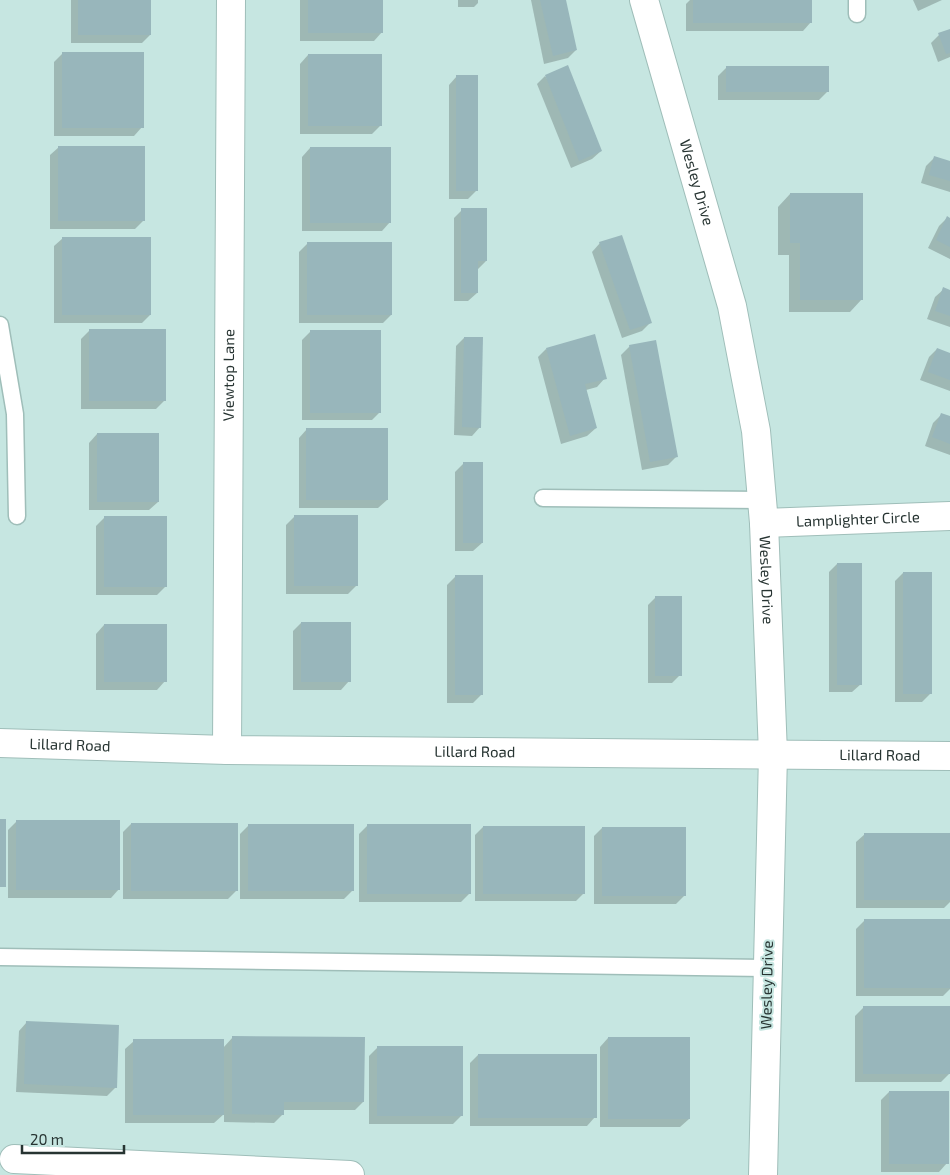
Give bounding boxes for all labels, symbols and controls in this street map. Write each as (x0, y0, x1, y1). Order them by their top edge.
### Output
street label: Wesley Drive (677, 137, 718, 227)
street label: Viewtop Lane (219, 329, 237, 421)
street label: Lamplighter Circle (796, 507, 920, 530)
street label: Wesley Drive (756, 535, 778, 625)
street label: Lillard Road (29, 734, 111, 754)
street label: Lillard Road (434, 742, 516, 760)
street label: Lillard Road (839, 745, 920, 764)
street label: Wesley Drive (756, 941, 776, 1029)
scale bar (22, 1122, 125, 1154)
text: 20 m (30, 1130, 64, 1148)

